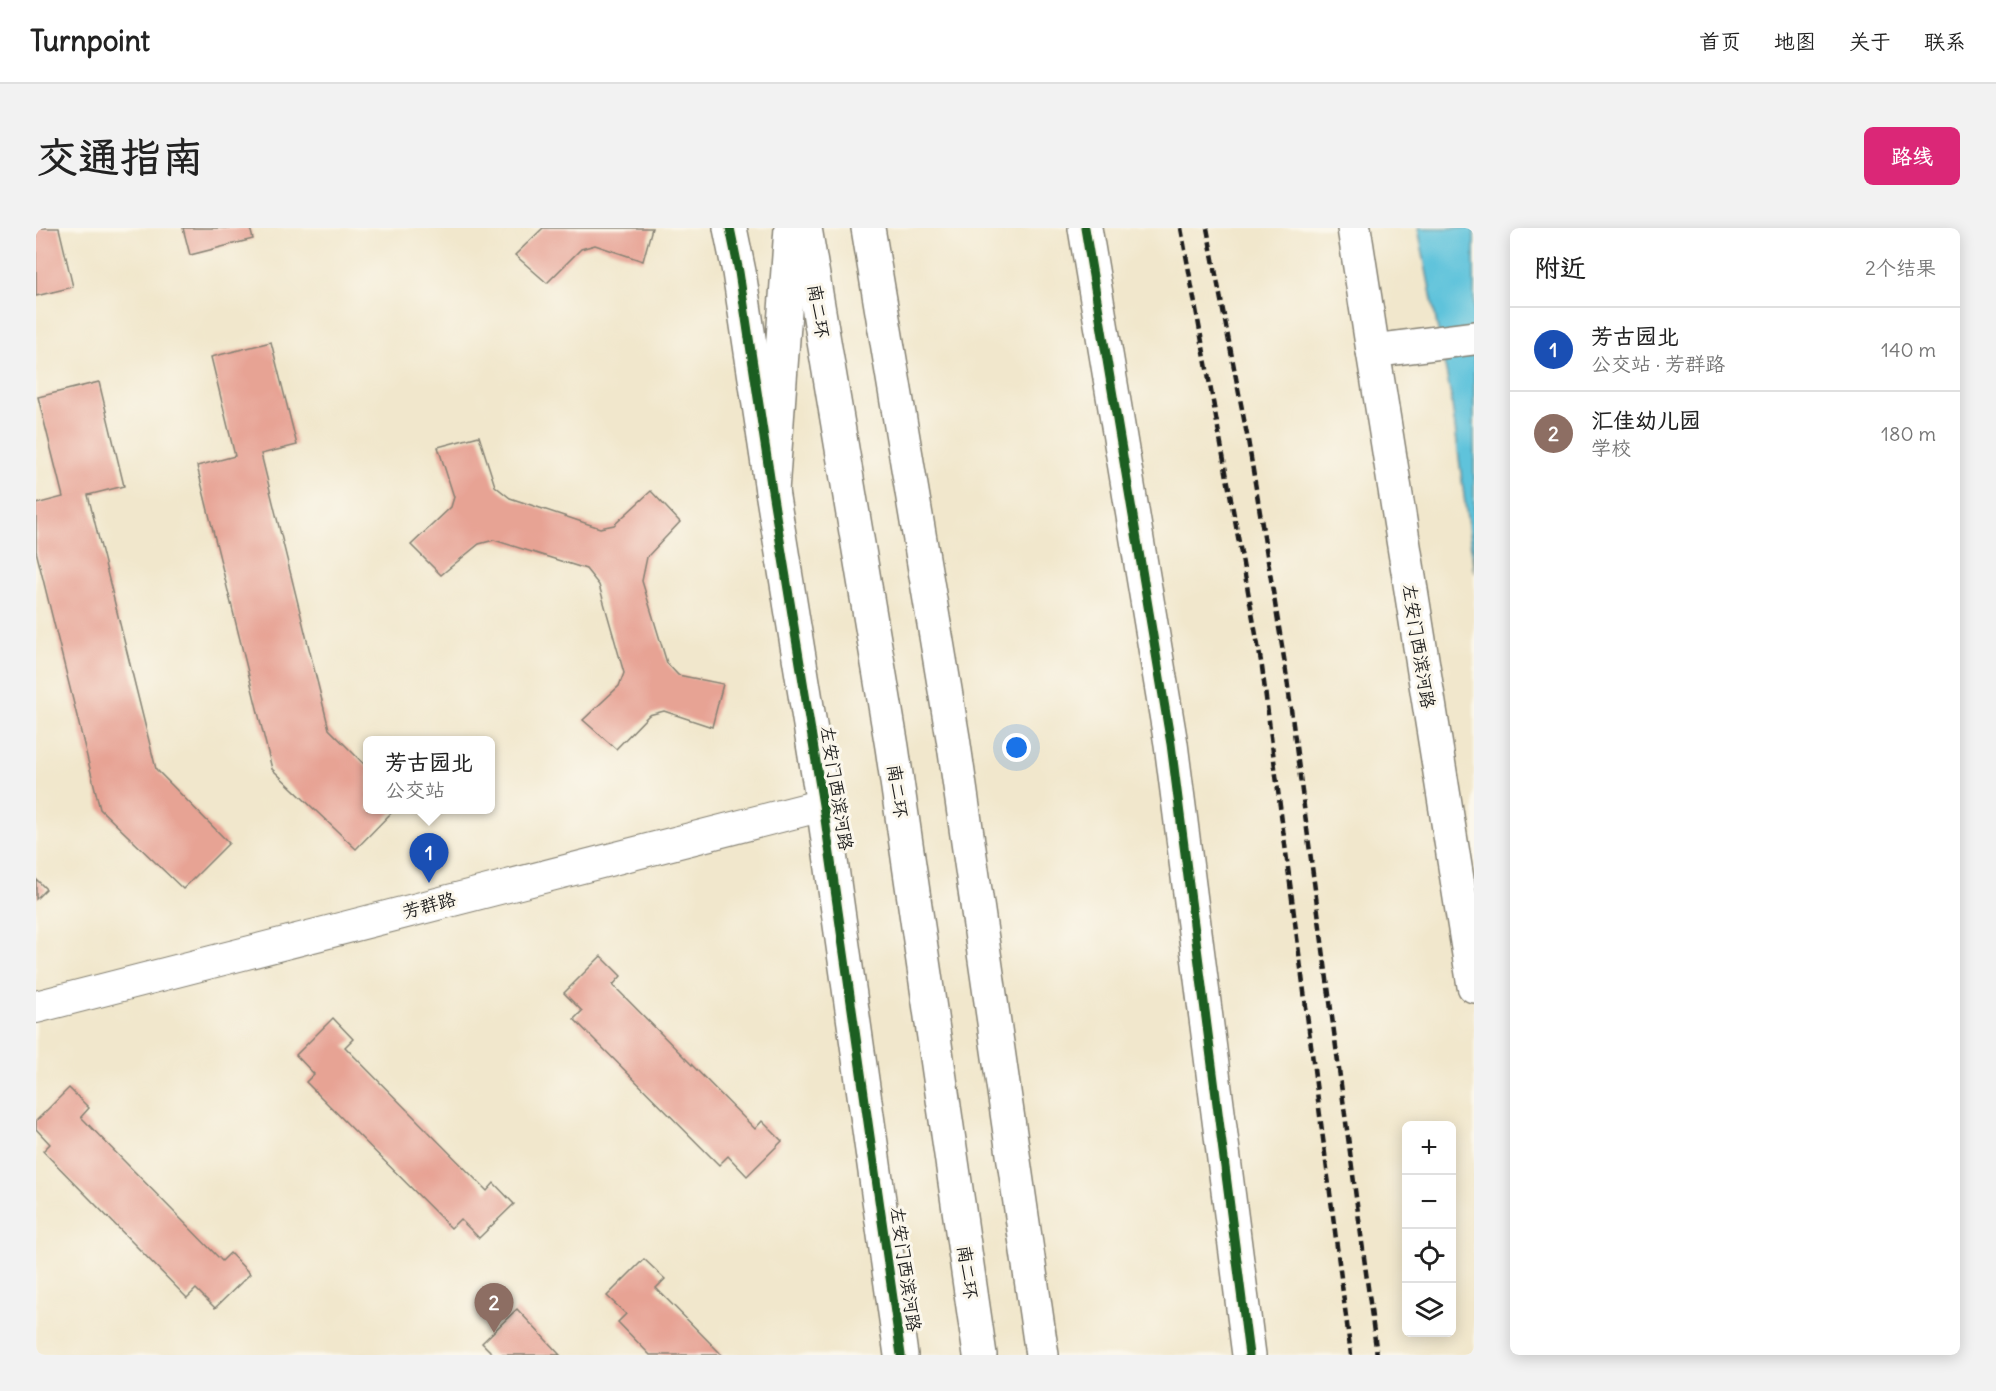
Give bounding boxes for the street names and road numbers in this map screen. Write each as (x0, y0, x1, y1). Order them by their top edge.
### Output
street label: 南二环 (803, 283, 835, 339)
street label: 左安门西滨河路 (1398, 582, 1440, 710)
street label: 左安门西滨河路 (816, 724, 858, 852)
street label: 南二环 (883, 763, 913, 819)
street label: 芳群路 (400, 887, 458, 923)
street label: 左安门西滨河路 (886, 1205, 926, 1333)
street label: 南二环 (953, 1244, 983, 1300)

